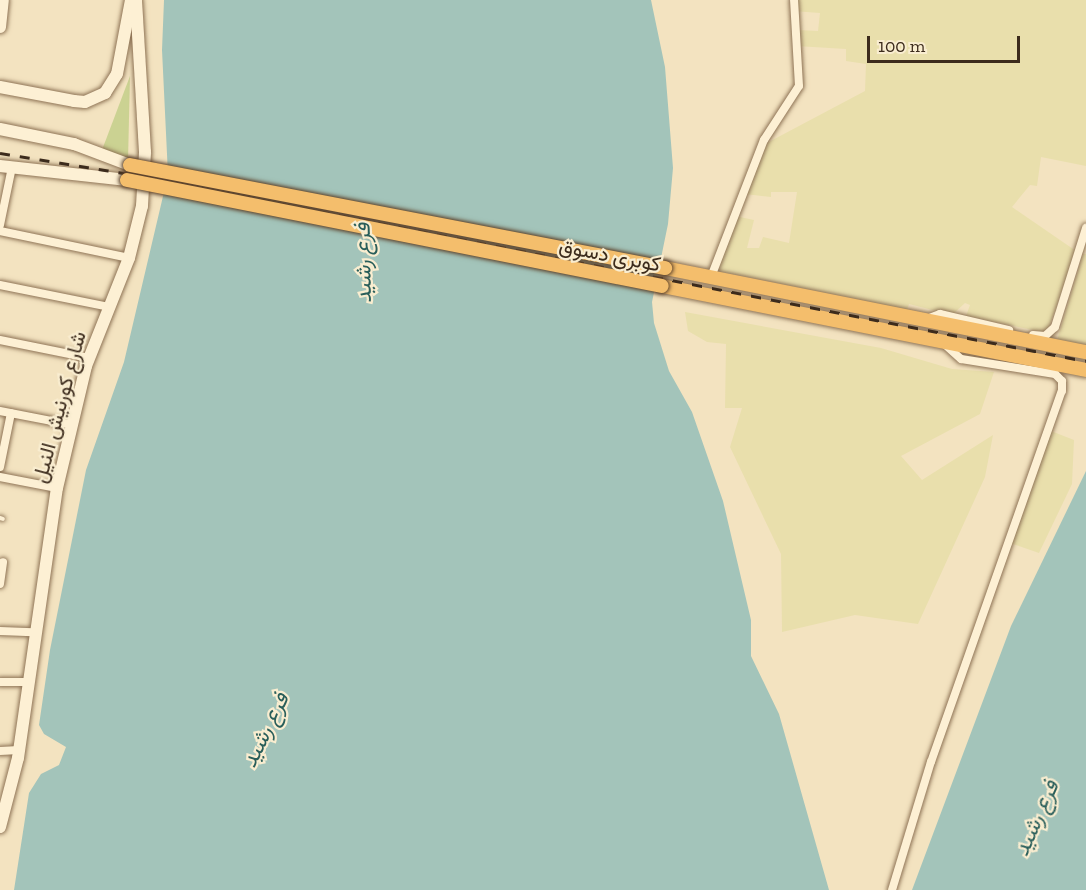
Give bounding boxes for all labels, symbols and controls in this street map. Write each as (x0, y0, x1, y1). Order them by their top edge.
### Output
scale bar (870, 24, 1023, 62)
text: 100 m (878, 35, 925, 57)
water label: فرع رشيد (349, 223, 377, 303)
street label: كوبرى دسوق (557, 233, 663, 277)
street label: شارع كورنيش النيل (27, 328, 91, 486)
water label: فرع رشيد (236, 688, 294, 772)
water label: فرع رشيد (1008, 776, 1064, 860)

